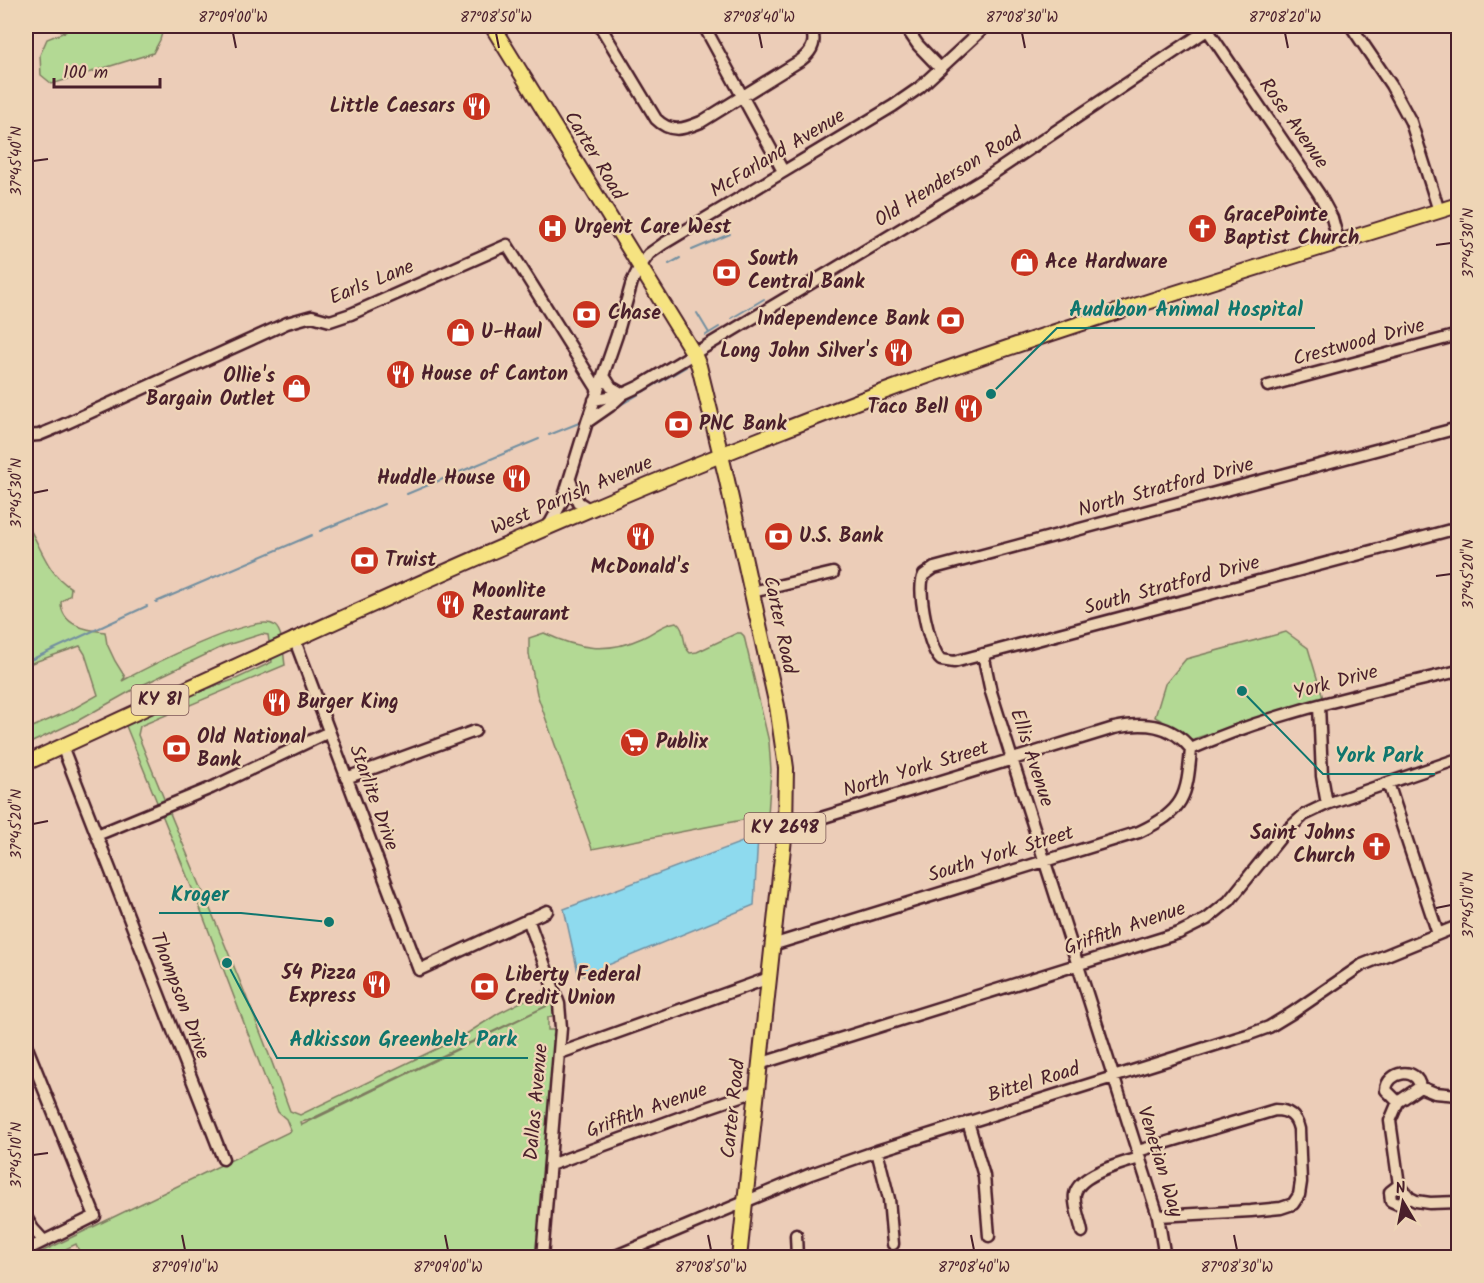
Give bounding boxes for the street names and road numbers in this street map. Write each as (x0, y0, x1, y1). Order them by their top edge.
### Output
street label: Rose Avenue (1250, 72, 1336, 176)
street label: McFarland Avenue (704, 101, 852, 207)
street label: Carter Road (555, 105, 634, 208)
street label: Old Henderson Road (868, 119, 1031, 237)
street label: Earls Lane (325, 251, 419, 315)
street label: Crestwood Drive (1290, 310, 1428, 376)
street label: West Parrish Avenue (486, 447, 658, 545)
street label: North Stratford Drive (1075, 449, 1257, 527)
street label: South Stratford Drive (1081, 547, 1263, 625)
street label: Carter Road (753, 573, 805, 678)
street label: York Drive (1290, 656, 1382, 710)
road number: KY 81 (132, 685, 188, 715)
street label: Ellis Avenue (1000, 705, 1062, 811)
street label: North York Street (839, 733, 993, 807)
street label: Starlite Drive (339, 741, 407, 855)
road number: KY 2698 (744, 813, 826, 843)
street label: South York Street (924, 818, 1078, 892)
street label: Griffith Avenue (1060, 893, 1190, 965)
street label: Thompson Drive (140, 928, 218, 1064)
street label: Dallas Avenue (516, 1042, 558, 1162)
street label: Bittel Road (984, 1054, 1085, 1112)
street label: Carter Road (713, 1057, 755, 1160)
street label: Griffith Avenue (582, 1074, 712, 1148)
street label: Venetian Way (1127, 1103, 1191, 1222)

